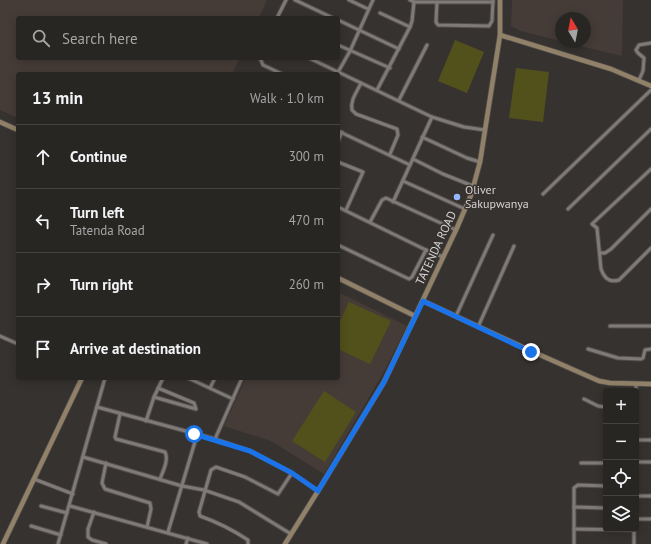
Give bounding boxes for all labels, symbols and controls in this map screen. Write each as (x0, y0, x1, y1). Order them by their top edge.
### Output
north arrow (555, 12, 591, 48)
search box (16, 16, 340, 60)
icon: search (30, 27, 52, 49)
text: Search here (62, 29, 138, 48)
text: 13 min (32, 87, 83, 109)
text: Walk · 1.0 km (250, 90, 324, 107)
icon: ahead (32, 146, 54, 168)
text: Continue (70, 147, 127, 166)
text: 300 m (289, 148, 324, 165)
place label: Oliver Sakupwanya (465, 182, 529, 211)
marker: Oliver Sakupwanya (452, 192, 462, 202)
text: Turn left (70, 203, 124, 222)
street label: TATENDA ROAD (412, 208, 459, 287)
icon: left (32, 210, 54, 232)
text: 470 m (289, 212, 324, 229)
text: Tatenda Road (70, 222, 145, 239)
icon: right (32, 274, 54, 296)
text: Turn right (70, 275, 133, 294)
text: 260 m (289, 276, 324, 293)
icon: arrive (32, 338, 54, 360)
text: Arrive at destination (70, 339, 201, 358)
route end (522, 343, 540, 361)
map controls (603, 388, 639, 532)
button: + (603, 388, 639, 424)
button: − (603, 424, 639, 460)
route start (185, 425, 203, 443)
button: locate (603, 460, 639, 496)
button: layers (603, 496, 639, 532)

